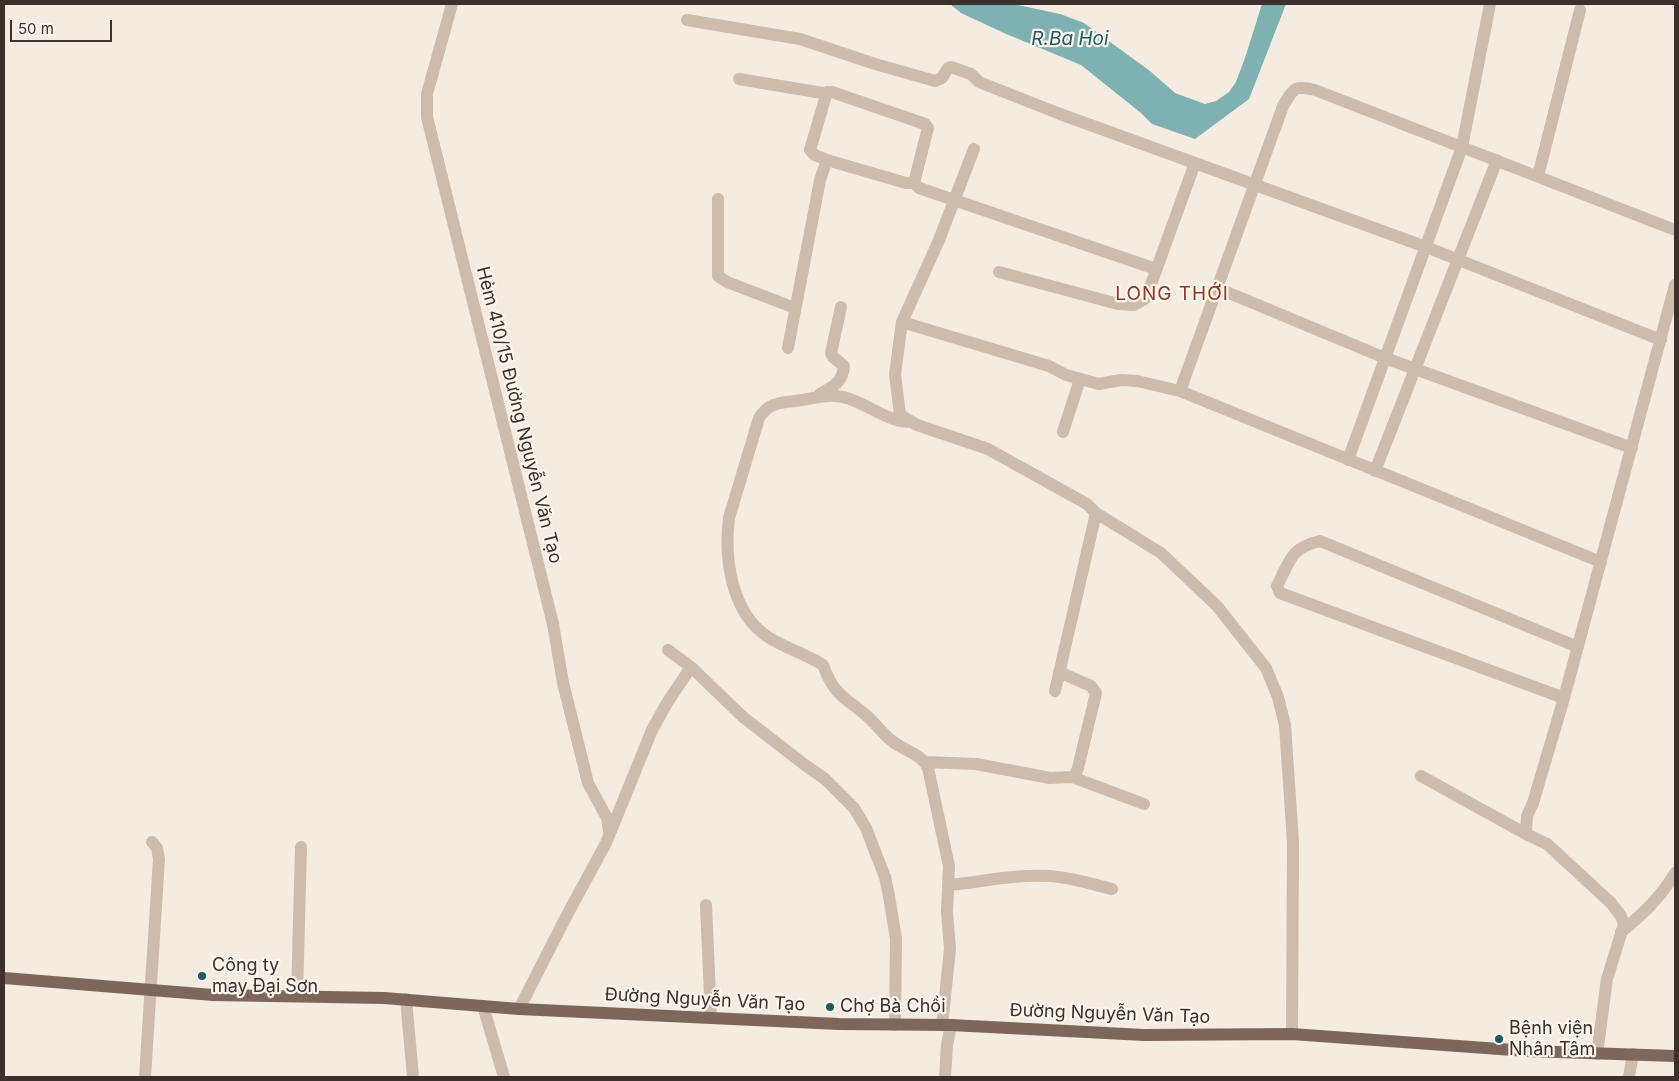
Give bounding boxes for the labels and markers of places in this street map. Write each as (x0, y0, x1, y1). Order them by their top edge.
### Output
place label: Công ty may Đại Sơn (212, 955, 318, 998)
marker: Công ty may Đại Sơn (196, 970, 208, 982)
place label: Chợ Bà Chồi (840, 996, 945, 1018)
marker: Chợ Bà Chồi (824, 1001, 836, 1013)
place label: Bệnh viện Nhân Tâm (1509, 1018, 1595, 1060)
marker: Bệnh viện Nhân Tâm (1493, 1033, 1505, 1045)

